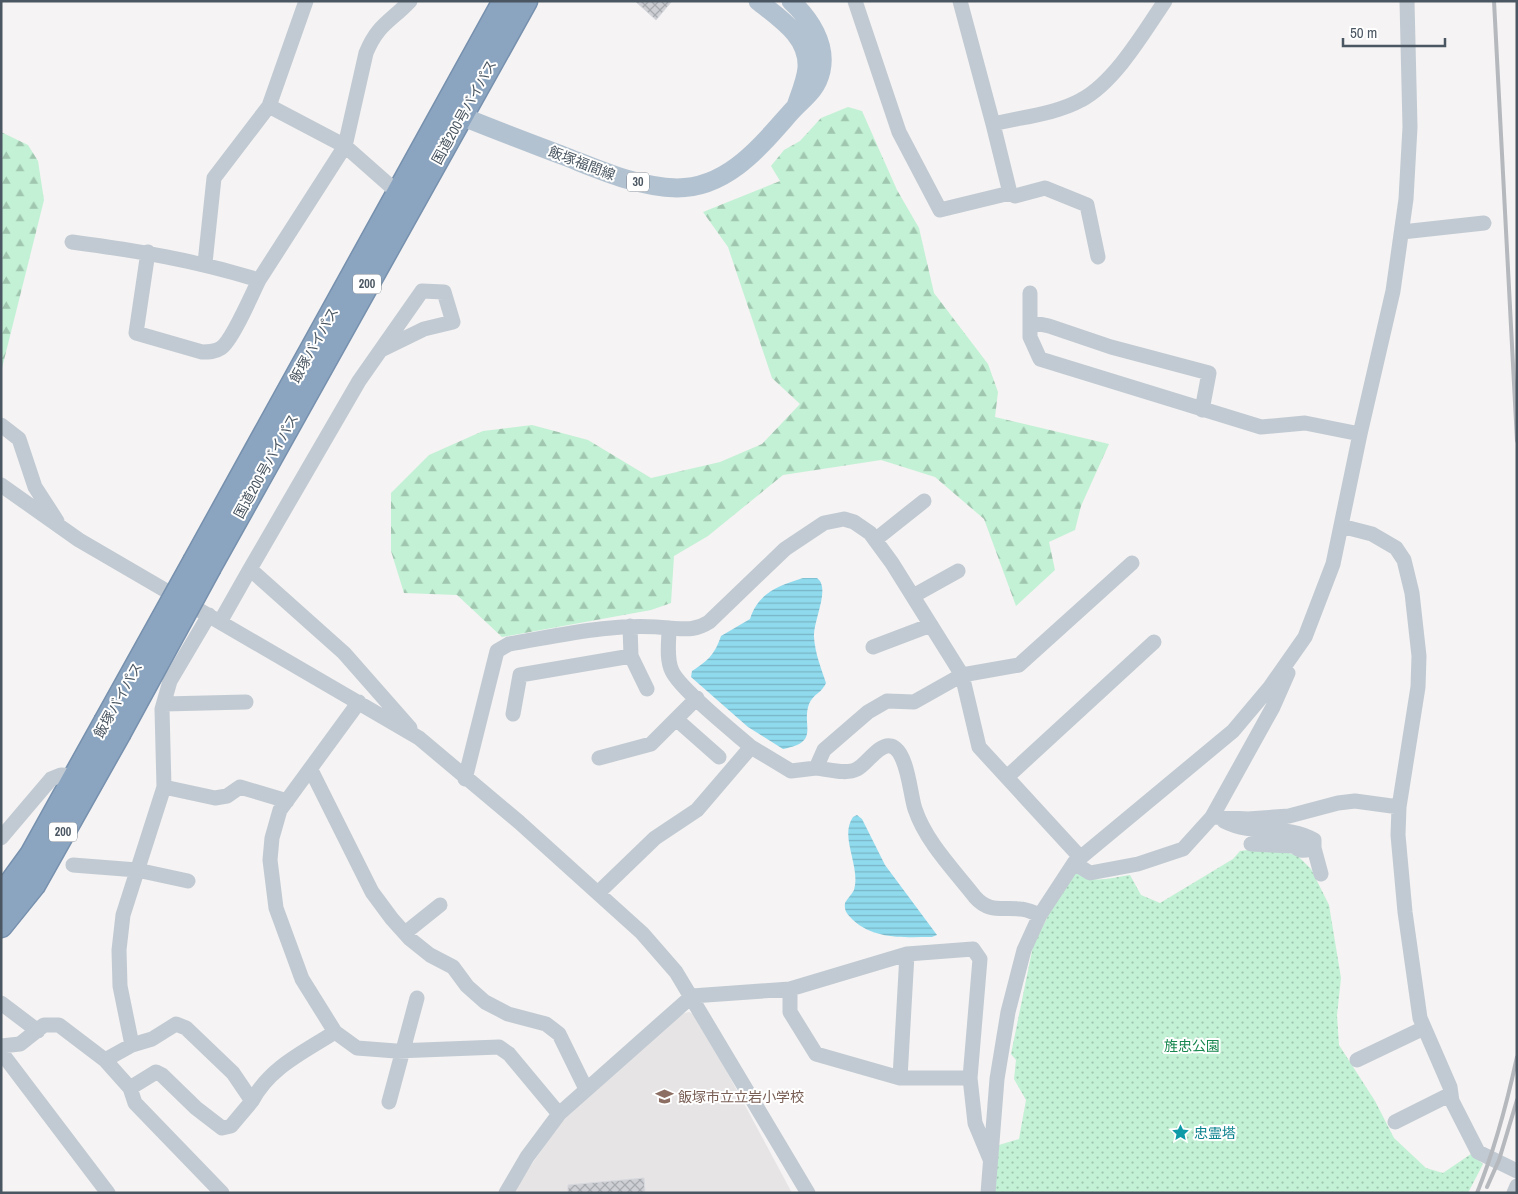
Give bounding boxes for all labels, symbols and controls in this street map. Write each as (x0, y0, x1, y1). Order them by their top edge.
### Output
scale bar (1343, 15, 1446, 47)
text: 50 m (1350, 22, 1377, 43)
street label: 国道200号バイパス (428, 57, 500, 167)
street label: 飯塚福間線 (546, 142, 618, 184)
road number: 30 (627, 172, 649, 192)
road number: 200 (353, 274, 381, 294)
street label: 飯塚バイパス (286, 304, 342, 386)
street label: 国道200号バイパス (230, 411, 302, 521)
street label: 飯塚バイパス (90, 659, 146, 741)
road number: 200 (49, 822, 77, 842)
park label: 旌忠公園 (1164, 1037, 1220, 1055)
school or university icon: 飯塚市立立岩小学校 (654, 1087, 674, 1107)
place label: 飯塚市立立岩小学校 (678, 1088, 804, 1106)
place icon: 忠霊塔 (1170, 1123, 1190, 1143)
place label: 忠霊塔 (1194, 1124, 1236, 1142)

